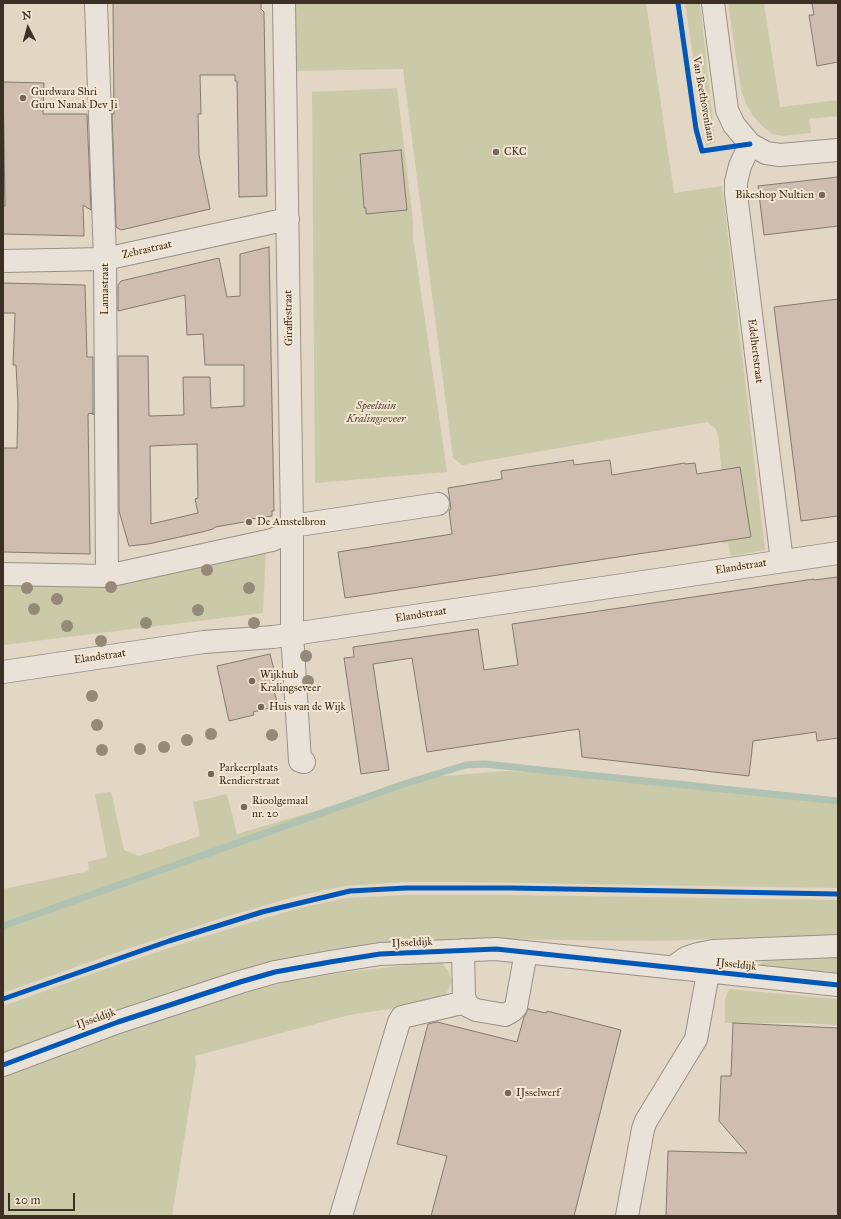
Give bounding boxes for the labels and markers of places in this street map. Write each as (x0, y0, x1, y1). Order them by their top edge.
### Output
place label: Gurdwara Shri Guru Nanak Dev Ji (31, 85, 117, 111)
marker: Gurdwara Shri Guru Nanak Dev Ji (18, 93, 28, 103)
place label: CKC (504, 145, 526, 159)
marker: CKC (491, 147, 501, 157)
place label: Bikeshop Nultien (735, 188, 814, 202)
marker: Bikeshop Nultien (817, 190, 827, 200)
place label: De Amstelbron (257, 515, 326, 529)
marker: De Amstelbron (244, 517, 254, 527)
place label: Wijkhub Kralingseveer (260, 668, 321, 694)
marker: Wijkhub Kralingseveer (247, 676, 257, 686)
place label: Huis van de Wijk (269, 700, 346, 714)
marker: Huis van de Wijk (256, 702, 266, 712)
place label: Parkeerplaats Rendierstraat (219, 761, 280, 787)
marker: Parkeerplaats Rendierstraat (206, 769, 216, 779)
place label: Rioolgemaal nr. 20 (252, 794, 308, 820)
marker: Rioolgemaal nr. 20 (239, 802, 249, 812)
place label: IJsselwerf (516, 1086, 560, 1100)
marker: IJsselwerf (503, 1088, 513, 1098)

